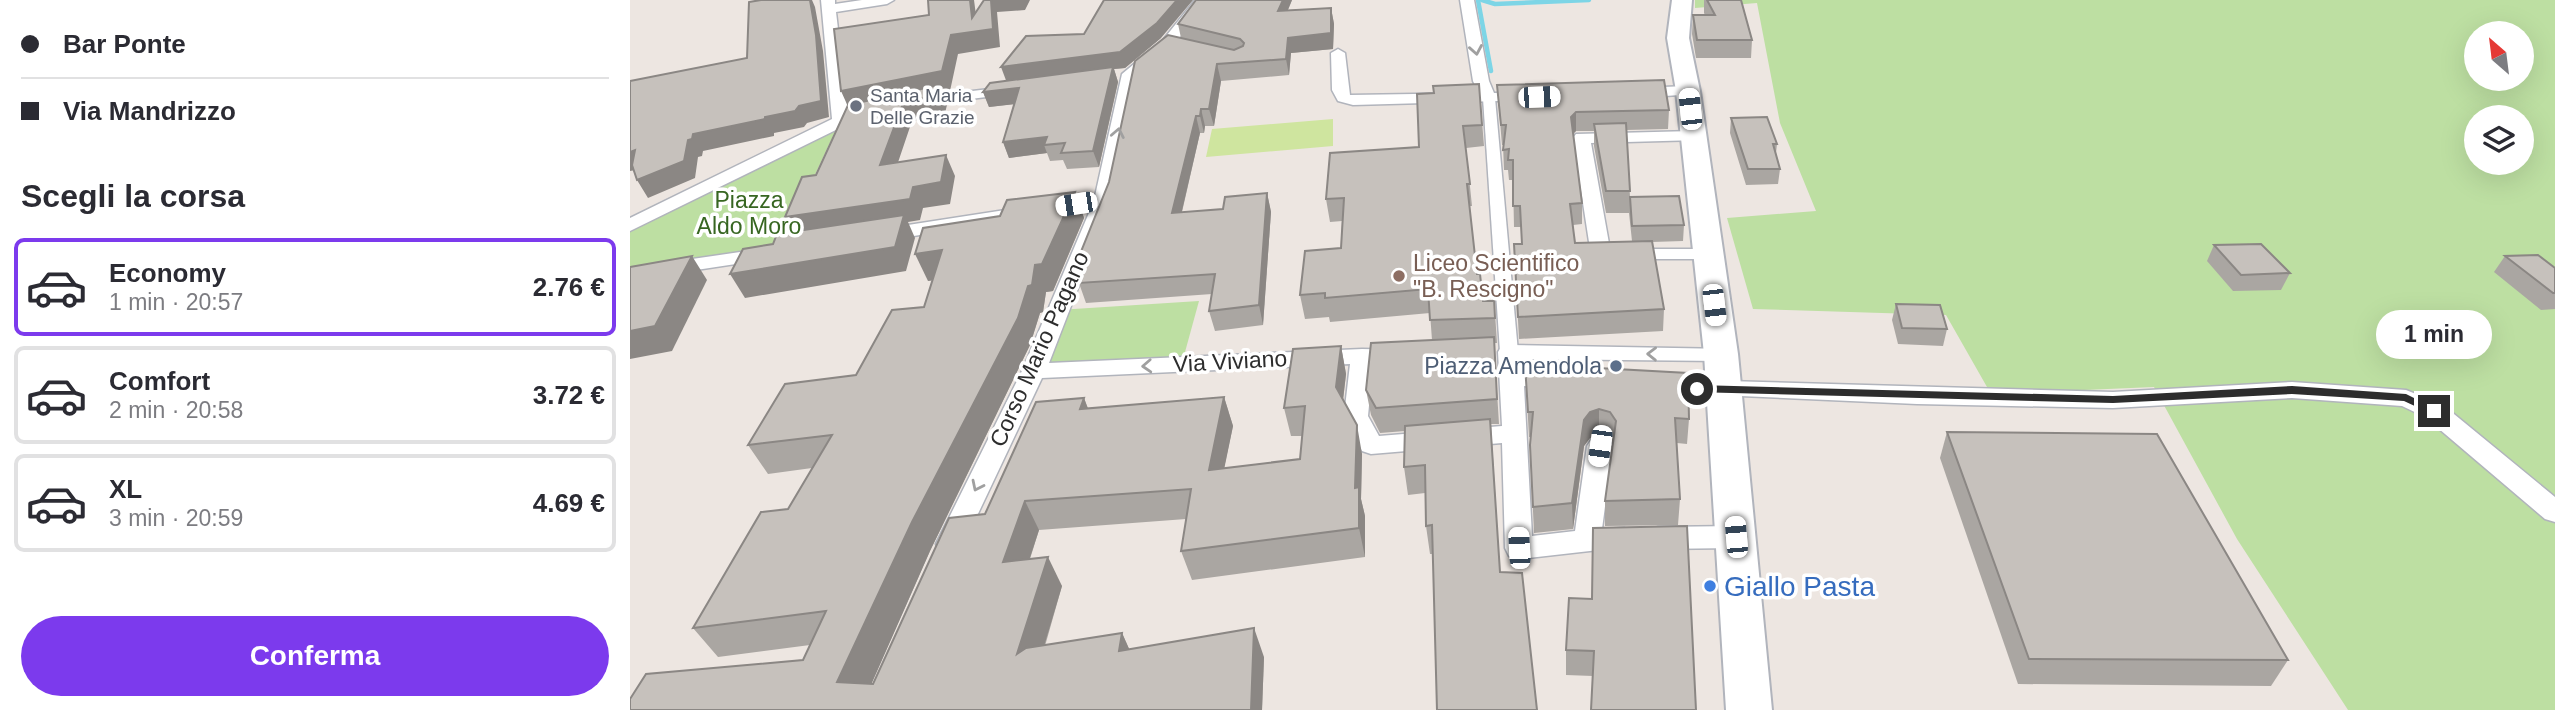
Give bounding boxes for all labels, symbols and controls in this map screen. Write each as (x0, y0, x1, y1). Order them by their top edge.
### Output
north arrow (2464, 21, 2534, 91)
map controls (2464, 21, 2534, 175)
text: Bar Ponte (63, 29, 186, 59)
one-way arrow (1468, 44, 1483, 56)
place label: Santa Maria Delle Grazie (870, 85, 975, 128)
car (1518, 86, 1561, 108)
car (1678, 87, 1703, 131)
text: Via Mandrizzo (63, 96, 236, 126)
marker: Santa Maria Delle Grazie (848, 98, 864, 114)
button: layers (2464, 105, 2534, 175)
one-way arrow (1109, 127, 1124, 139)
text: Scegli la corsa (21, 178, 245, 214)
park label: Piazza Aldo Moro (697, 187, 801, 239)
car (1054, 190, 1099, 218)
street label: Corso Mario Pagano (984, 247, 1094, 451)
place label: Liceo Scientifico "B. Rescigno" (1413, 250, 1579, 302)
icon: car (25, 256, 88, 319)
text: Economy (109, 258, 226, 288)
marker: Liceo Scientifico "B. Rescigno" (1391, 268, 1407, 284)
text: 2.76 € (533, 272, 605, 302)
car (1702, 283, 1727, 327)
text: 1 min · 20:57 (109, 289, 243, 315)
callout: 1 min (2376, 310, 2492, 358)
text: 1 min (2404, 321, 2464, 347)
street label: Via Viviano (1172, 345, 1288, 377)
one-way arrow (1647, 346, 1658, 361)
place label: Piazza Amendola (1424, 353, 1602, 379)
one-way arrow (1141, 358, 1152, 373)
marker: Piazza Amendola (1608, 358, 1624, 374)
icon: car (25, 364, 88, 427)
text: Comfort (109, 366, 210, 396)
route start (1681, 373, 1713, 405)
text: 3.72 € (533, 380, 605, 410)
route end (2418, 395, 2450, 427)
text: 2 min · 20:58 (109, 397, 243, 423)
car (1587, 424, 1614, 468)
icon: car (25, 472, 88, 535)
text: XL (109, 474, 142, 504)
one-way arrow (971, 479, 985, 491)
text: 4.69 € (533, 488, 605, 518)
text: 3 min · 20:59 (109, 505, 243, 531)
car (1724, 515, 1749, 559)
car (1508, 526, 1531, 570)
place label: Giallo Pasta (1724, 571, 1875, 602)
marker: Giallo Pasta (1702, 578, 1718, 594)
button: Conferma (21, 616, 609, 696)

